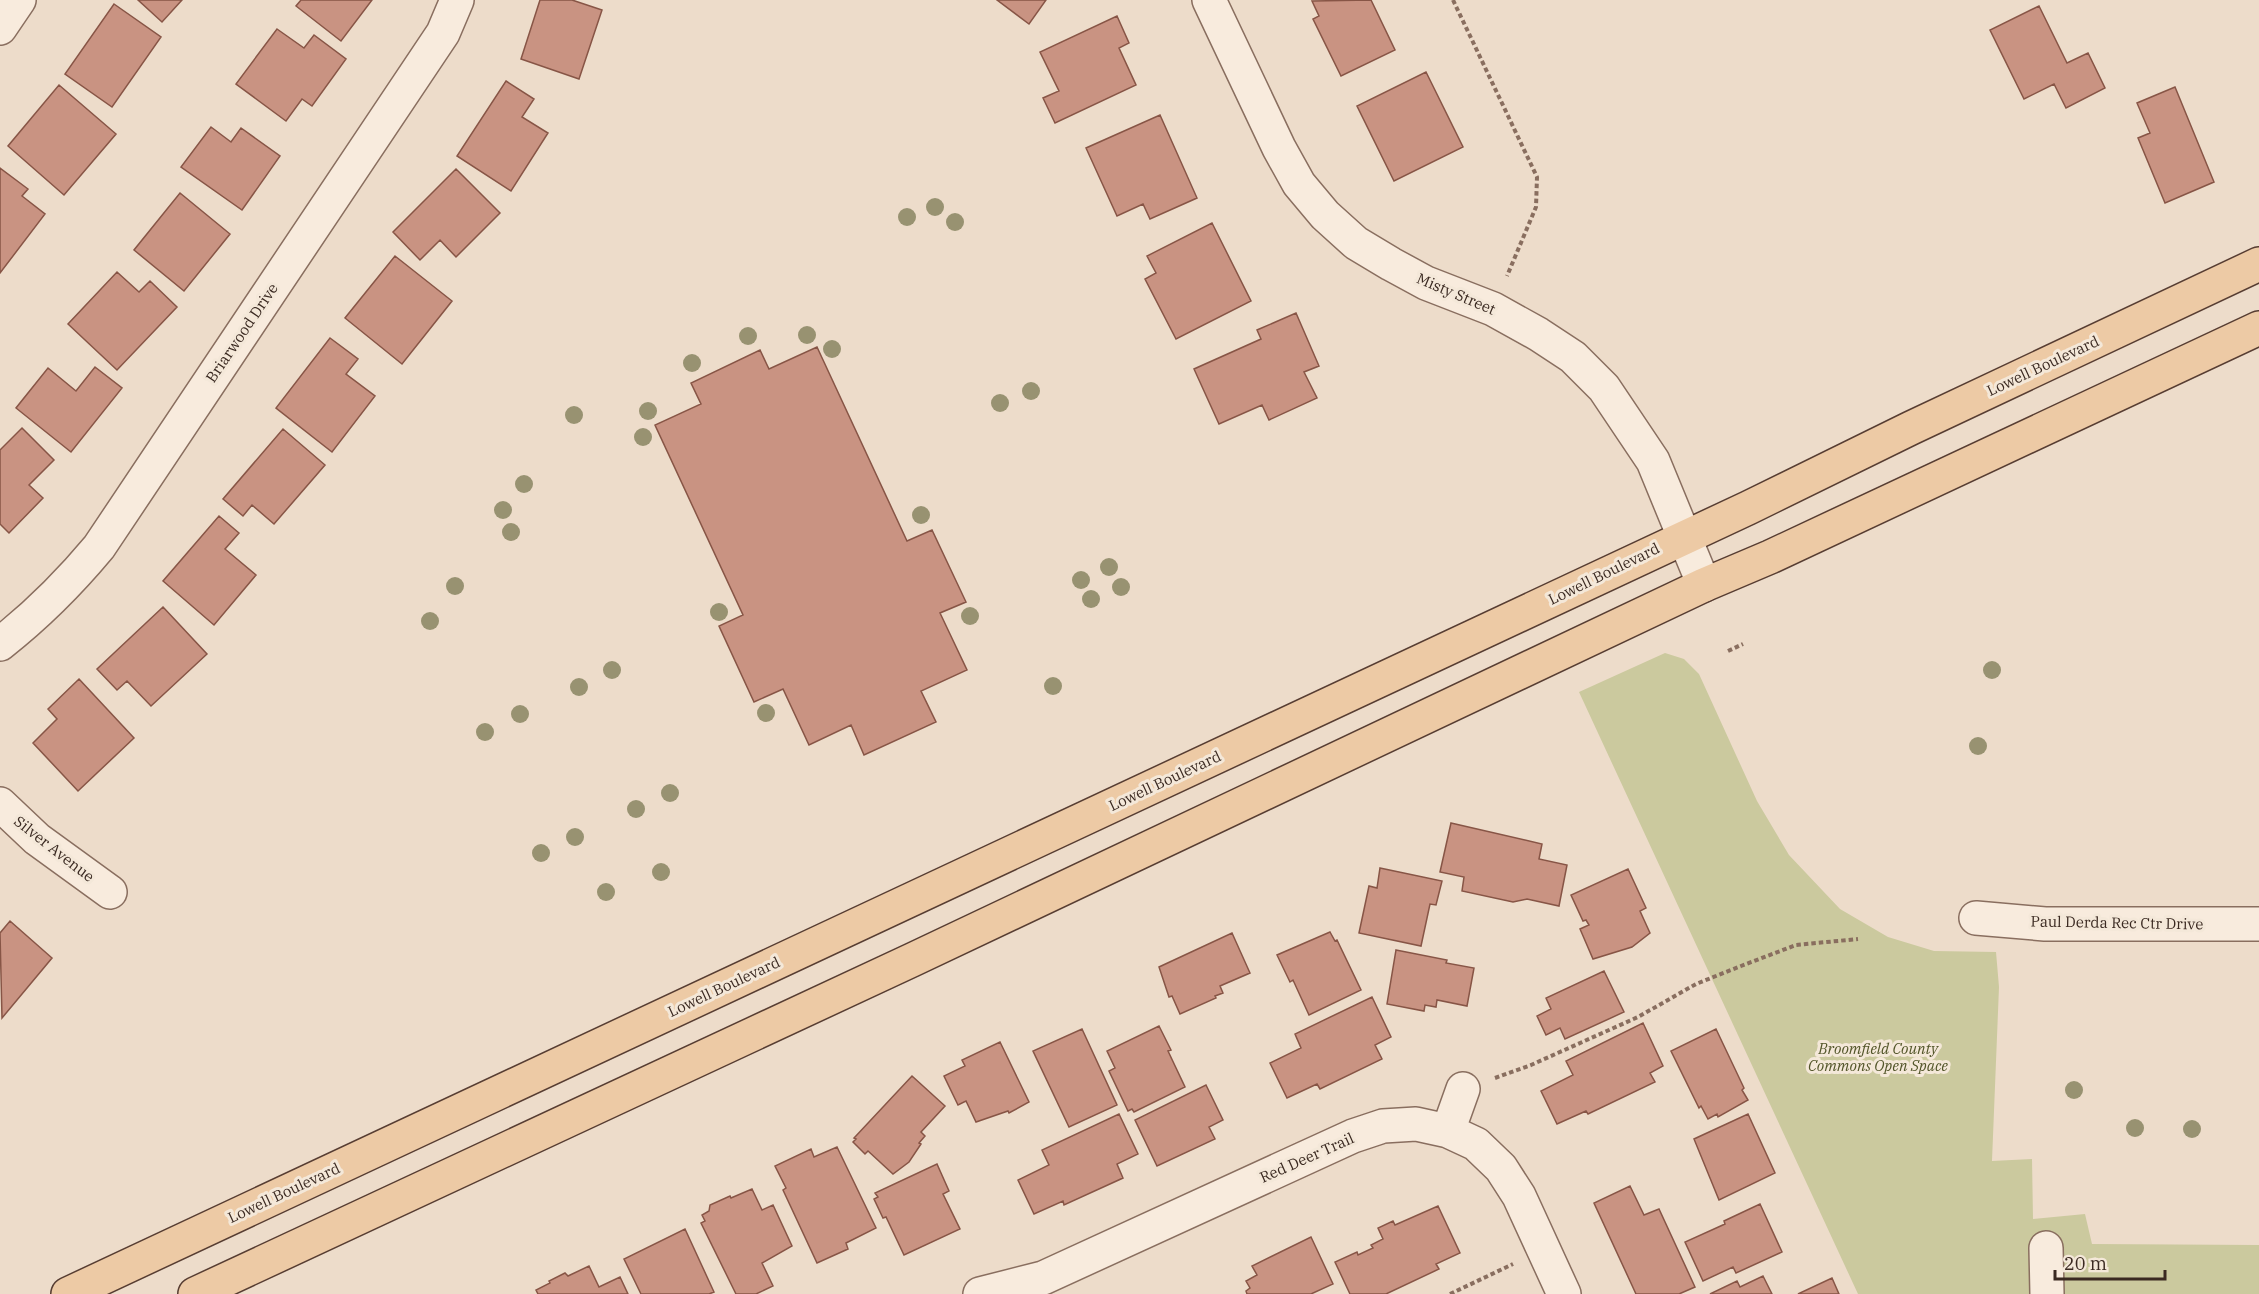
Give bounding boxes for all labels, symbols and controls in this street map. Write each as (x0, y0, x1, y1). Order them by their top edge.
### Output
street label: Misty Street (1414, 268, 1499, 319)
street label: Briarwood Drive (201, 279, 282, 386)
street label: Lowell Boulevard (1984, 331, 2102, 400)
street label: Lowell Boulevard (1545, 538, 1663, 609)
street label: Lowell Boulevard (1106, 746, 1224, 815)
street label: Silver Avenue (10, 811, 98, 886)
street label: Paul Derda Rec Ctr Drive (2030, 911, 2204, 934)
street label: Lowell Boulevard (665, 952, 783, 1021)
park label: Broomfield County Commons Open Space (1808, 1039, 1948, 1075)
street label: Red Deer Trail (1257, 1128, 1357, 1187)
street label: Lowell Boulevard (225, 1158, 343, 1227)
scale bar (2055, 1243, 2164, 1281)
text: 20 m (2064, 1252, 2107, 1275)

